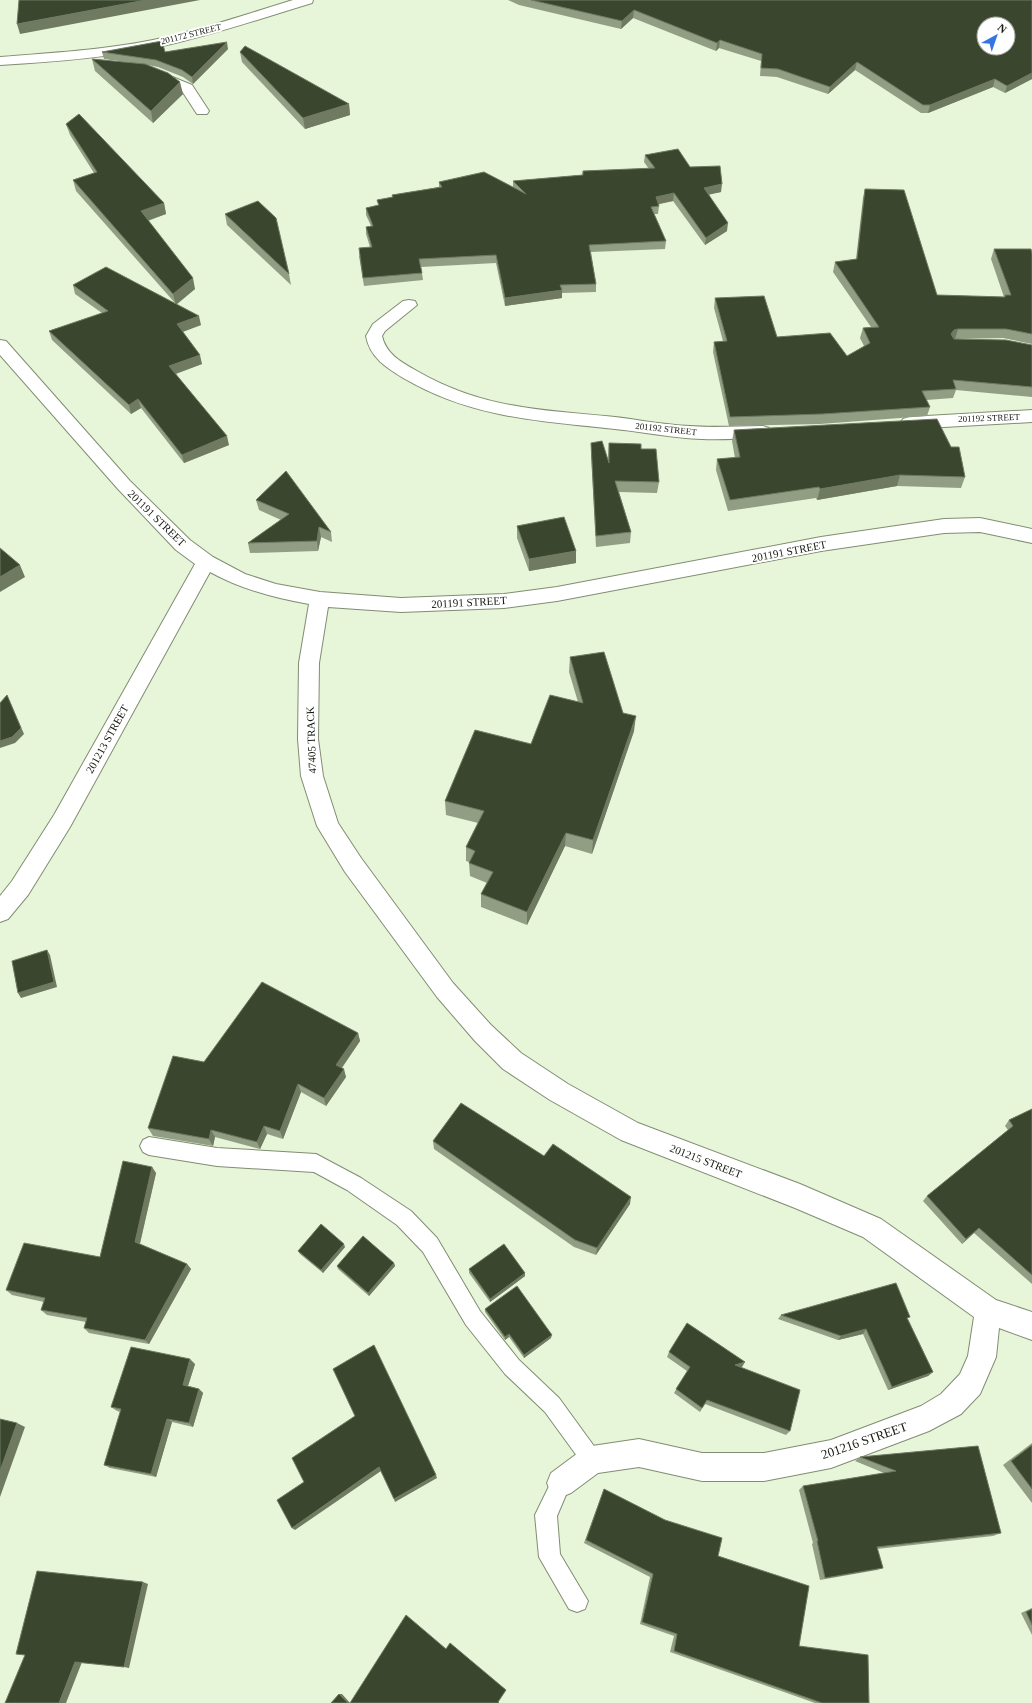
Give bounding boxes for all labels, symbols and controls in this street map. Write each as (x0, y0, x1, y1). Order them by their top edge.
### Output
north arrow (976, 16, 1016, 56)
text: N (996, 21, 1009, 36)
street label: 201172 STREET (160, 22, 223, 46)
street label: 201192 STREET (958, 412, 1021, 424)
street label: 201192 STREET (635, 421, 698, 437)
street label: 201191 STREET (126, 487, 189, 549)
street label: 201191 STREET (751, 538, 828, 564)
street label: 201191 STREET (431, 594, 507, 610)
street label: 201213 STREET (83, 703, 131, 775)
street label: 47405 TRACK (304, 706, 318, 774)
street label: 201215 STREET (668, 1142, 744, 1180)
street label: 201216 STREET (819, 1419, 909, 1462)

